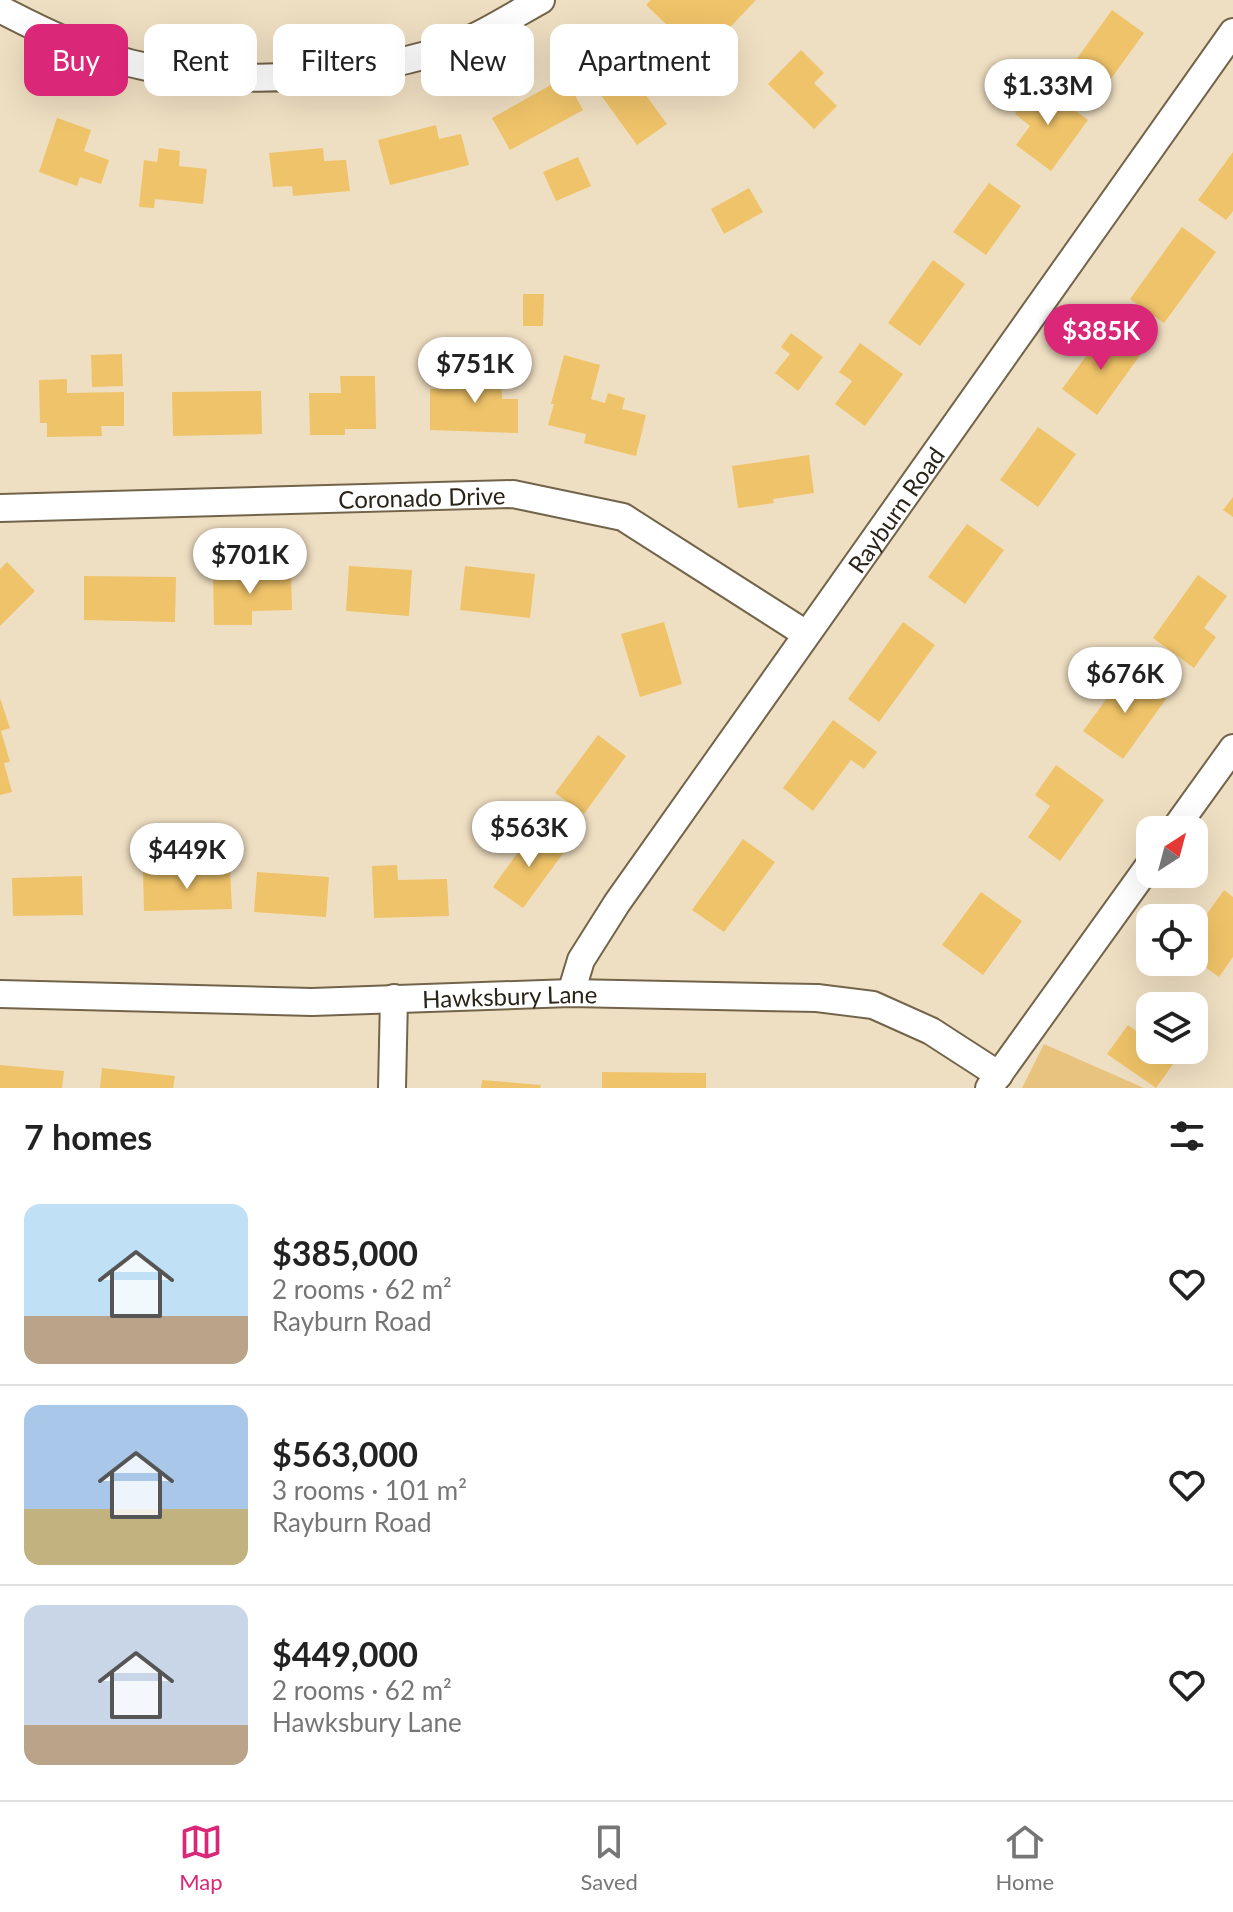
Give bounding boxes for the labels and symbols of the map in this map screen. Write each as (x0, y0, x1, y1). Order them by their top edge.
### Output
pin: $1.33M (983, 59, 1113, 127)
pin: $385K (1045, 304, 1157, 372)
pin: $751K (419, 337, 531, 405)
street label: Rayburn Road (841, 441, 950, 578)
street label: Coronado Drive (338, 480, 506, 513)
pin: $701K (194, 528, 306, 596)
pin: $676K (1069, 647, 1181, 715)
pin: $563K (473, 801, 585, 869)
north arrow (1136, 816, 1208, 888)
pin: $449K (131, 823, 243, 891)
street label: Hawksbury Lane (422, 979, 598, 1013)

